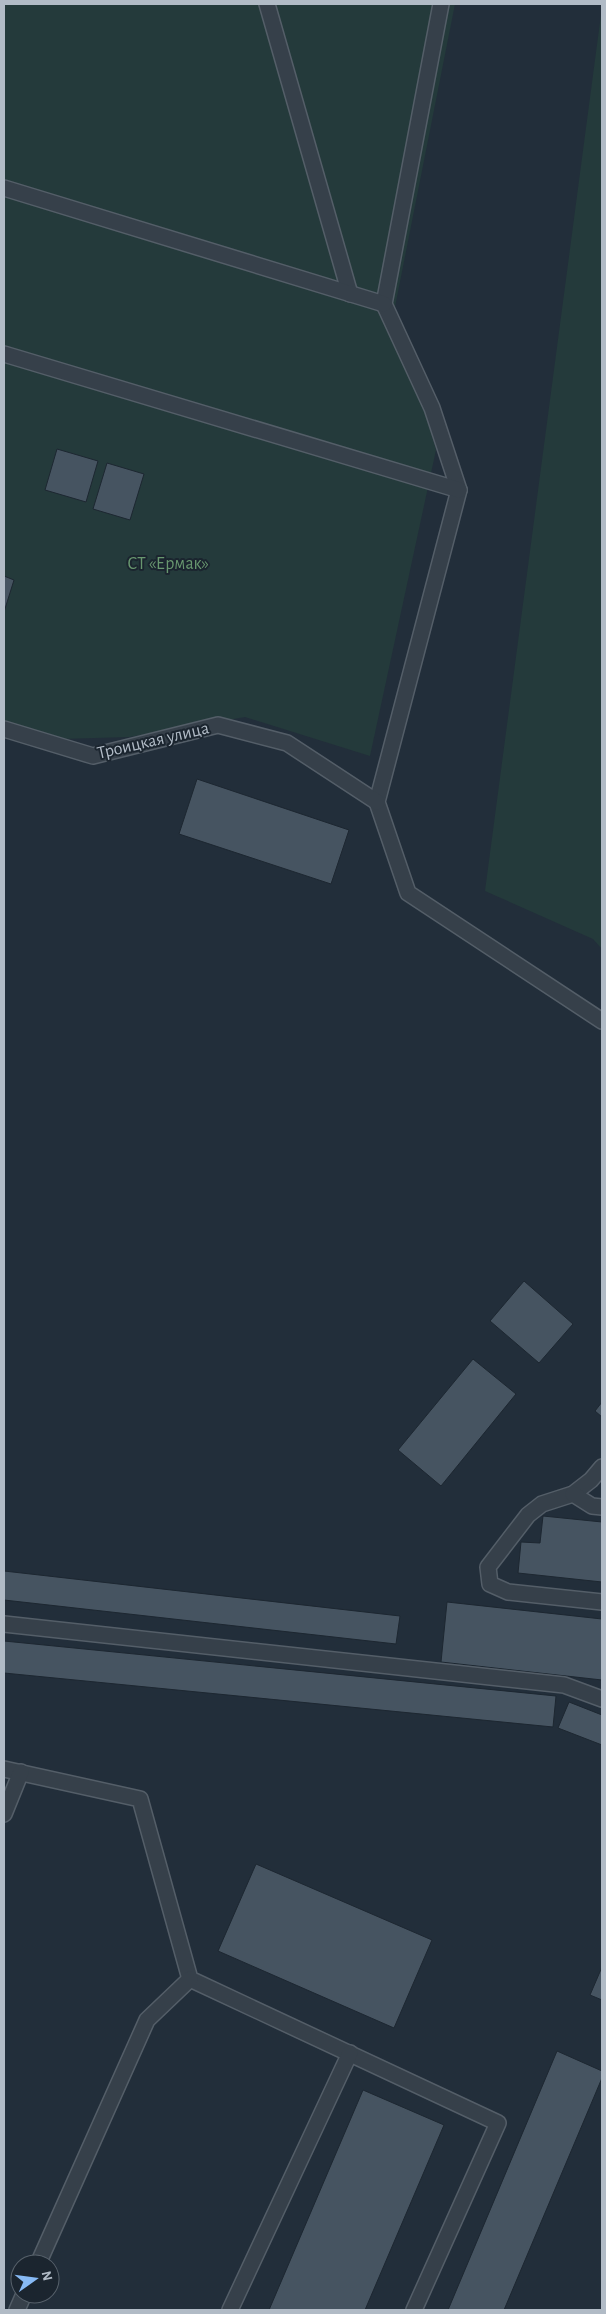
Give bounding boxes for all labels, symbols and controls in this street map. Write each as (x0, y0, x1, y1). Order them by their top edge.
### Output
park label: СТ «Ермак» (127, 555, 209, 573)
street label: Троицкая улица (96, 719, 211, 763)
north arrow (10, 2254, 60, 2304)
text: N (39, 2270, 55, 2283)

